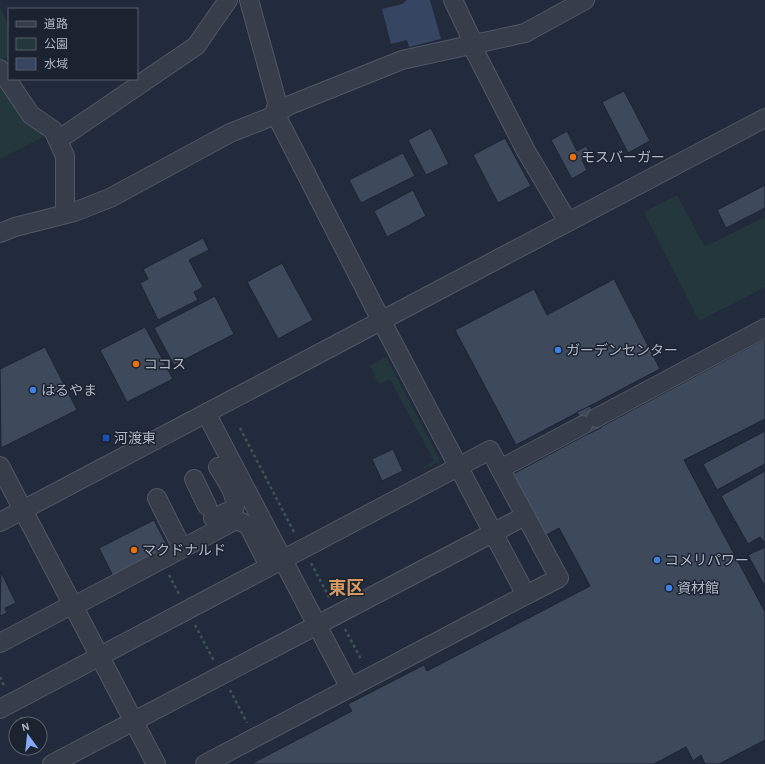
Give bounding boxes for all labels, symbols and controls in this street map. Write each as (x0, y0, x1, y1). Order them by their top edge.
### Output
legend (8, 8, 138, 80)
text: 道路 (44, 17, 68, 30)
text: 公園 (44, 38, 68, 50)
text: 水域 (44, 58, 68, 70)
place label: モスバーガー (581, 150, 665, 165)
marker: モスバーガー (568, 152, 578, 162)
place label: ガーデンセンター (566, 343, 678, 358)
marker: ガーデンセンター (553, 345, 563, 355)
place label: ココス (144, 358, 186, 372)
marker: ココス (131, 359, 141, 369)
place label: はるやま (41, 383, 97, 398)
marker: はるやま (28, 385, 38, 395)
place label: 河渡東 (114, 431, 156, 446)
marker: 河渡東 (101, 433, 111, 443)
place label: マクドナルド (142, 543, 226, 558)
marker: マクドナルド (129, 545, 139, 555)
place label: コメリパワー (665, 554, 749, 568)
marker: コメリパワー (652, 555, 662, 565)
district label: 東区 (328, 579, 364, 598)
place label: 資材館 (677, 580, 719, 596)
marker: 資材館 (664, 583, 674, 593)
north arrow (8, 716, 48, 756)
text: N (20, 721, 31, 733)

